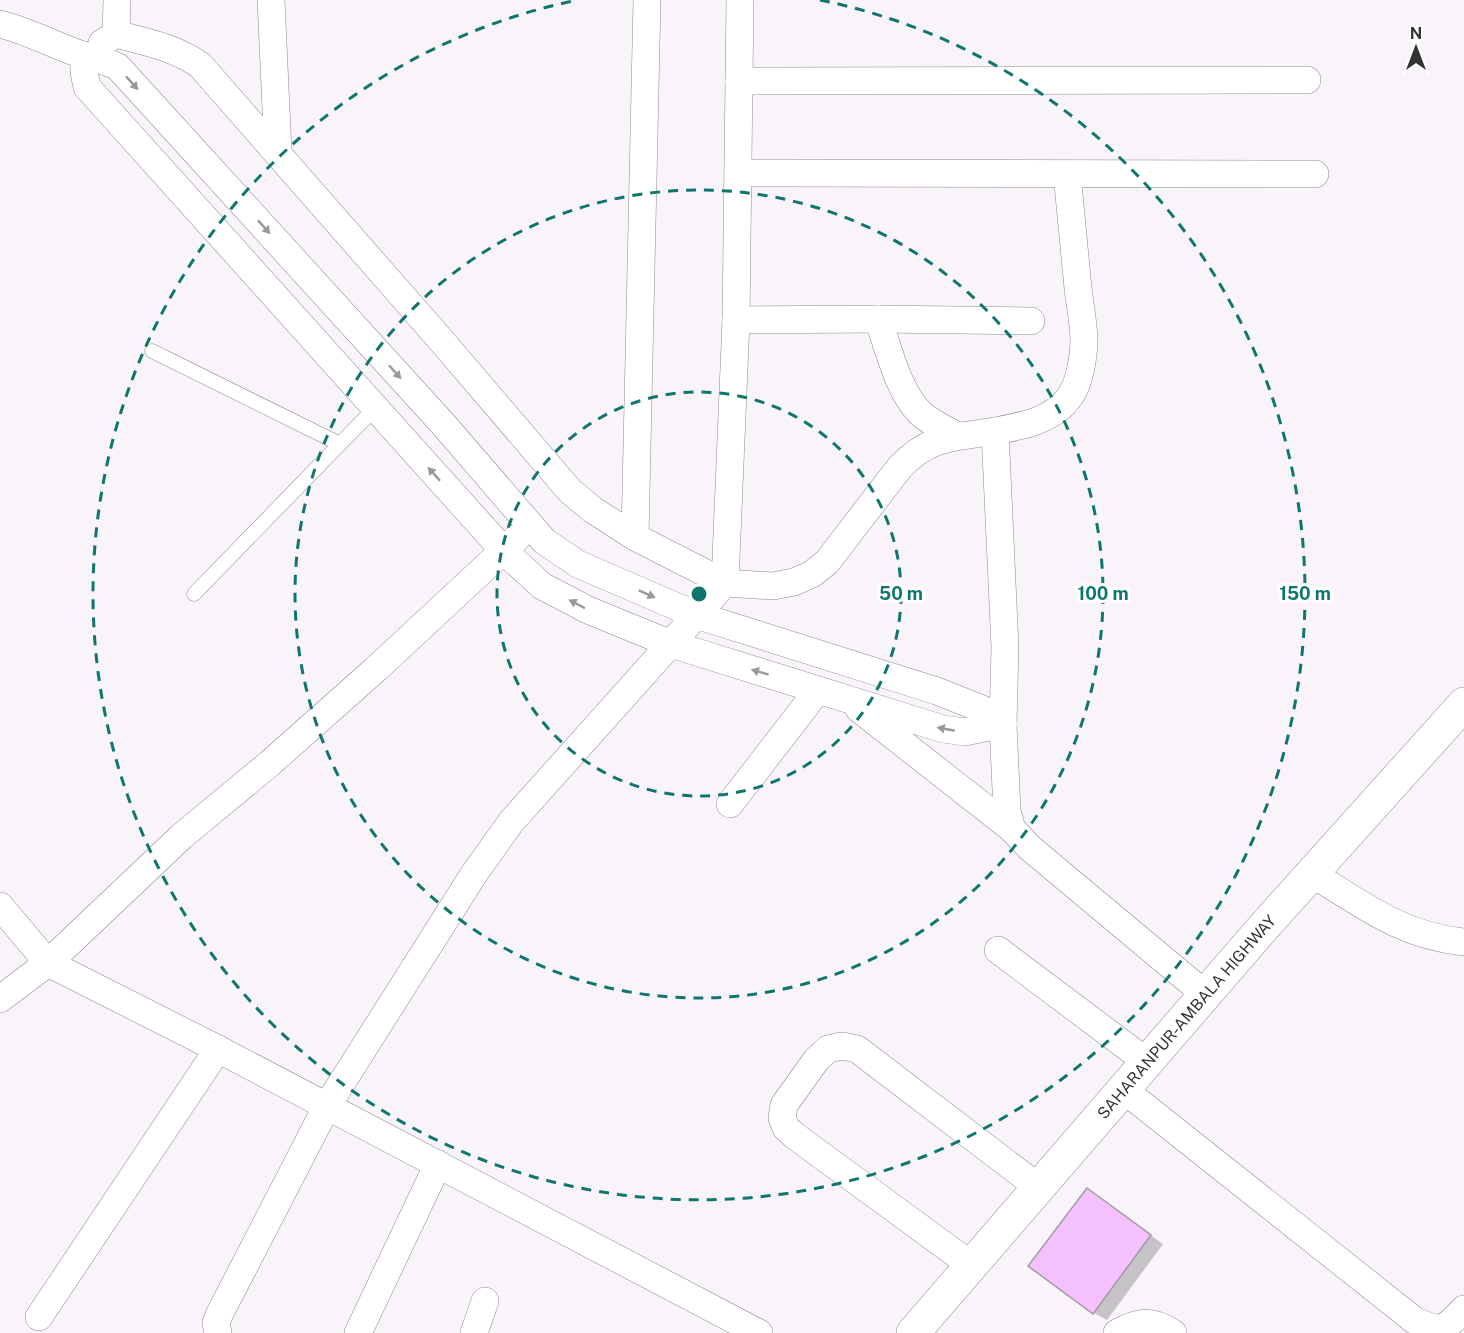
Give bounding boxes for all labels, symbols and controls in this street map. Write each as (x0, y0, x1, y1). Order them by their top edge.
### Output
north arrow (1386, 18, 1446, 78)
text: N (1410, 24, 1422, 43)
one-way arrow (125, 76, 139, 90)
one-way arrow (257, 220, 271, 235)
one-way arrow (388, 364, 402, 379)
one-way arrow (428, 467, 441, 482)
text: 50 m (879, 583, 923, 604)
text: 100 m (1077, 583, 1129, 604)
text: 150 m (1279, 583, 1331, 604)
centre of rings (689, 584, 709, 604)
one-way arrow (639, 589, 657, 599)
one-way arrow (568, 599, 585, 609)
one-way arrow (751, 666, 769, 676)
one-way arrow (936, 724, 955, 733)
street label: SAHARANPUR-AMBALA HIGHWAY (1093, 911, 1280, 1123)

